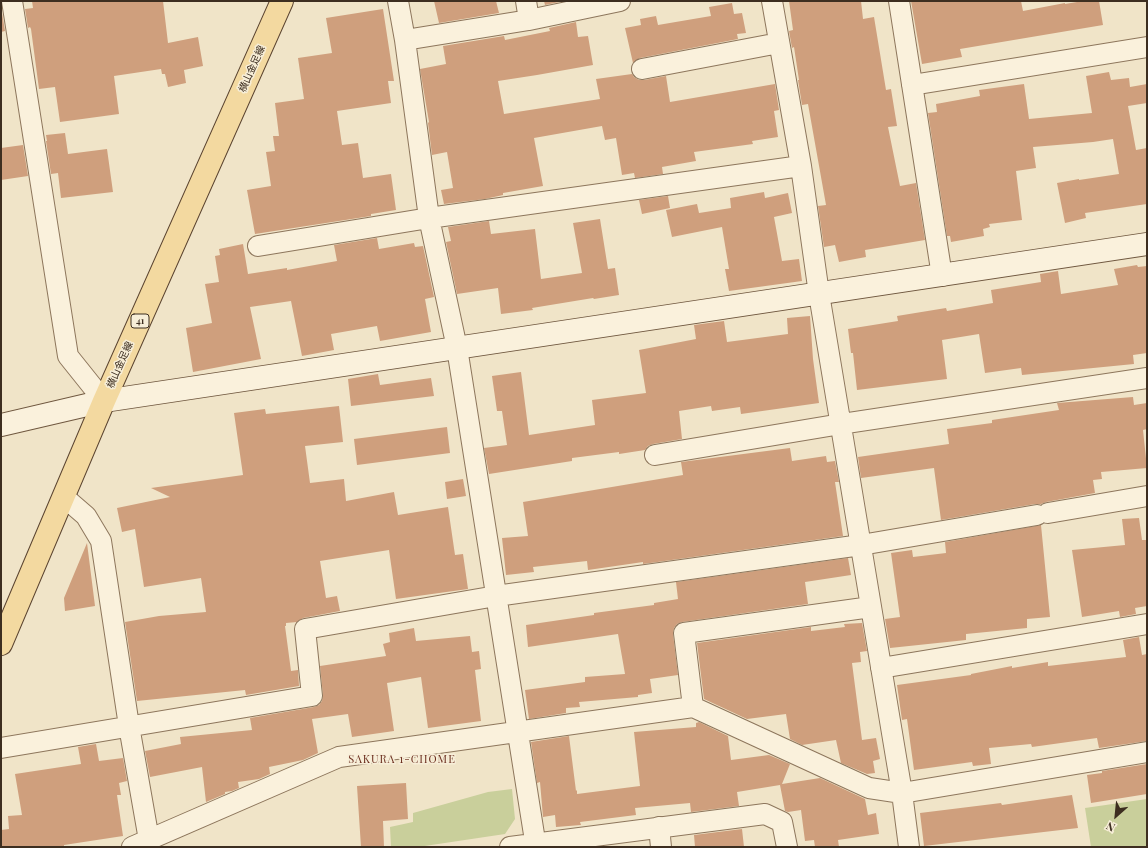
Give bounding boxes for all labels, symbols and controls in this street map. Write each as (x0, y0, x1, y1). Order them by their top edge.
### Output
street label: 横山金足線 (236, 44, 268, 94)
road number: 41 (131, 314, 149, 328)
street label: 横山金足線 (104, 340, 136, 390)
district label: SAKURA 1-CHOME (348, 753, 456, 767)
north arrow (1096, 796, 1136, 836)
text: N (1103, 819, 1117, 836)

